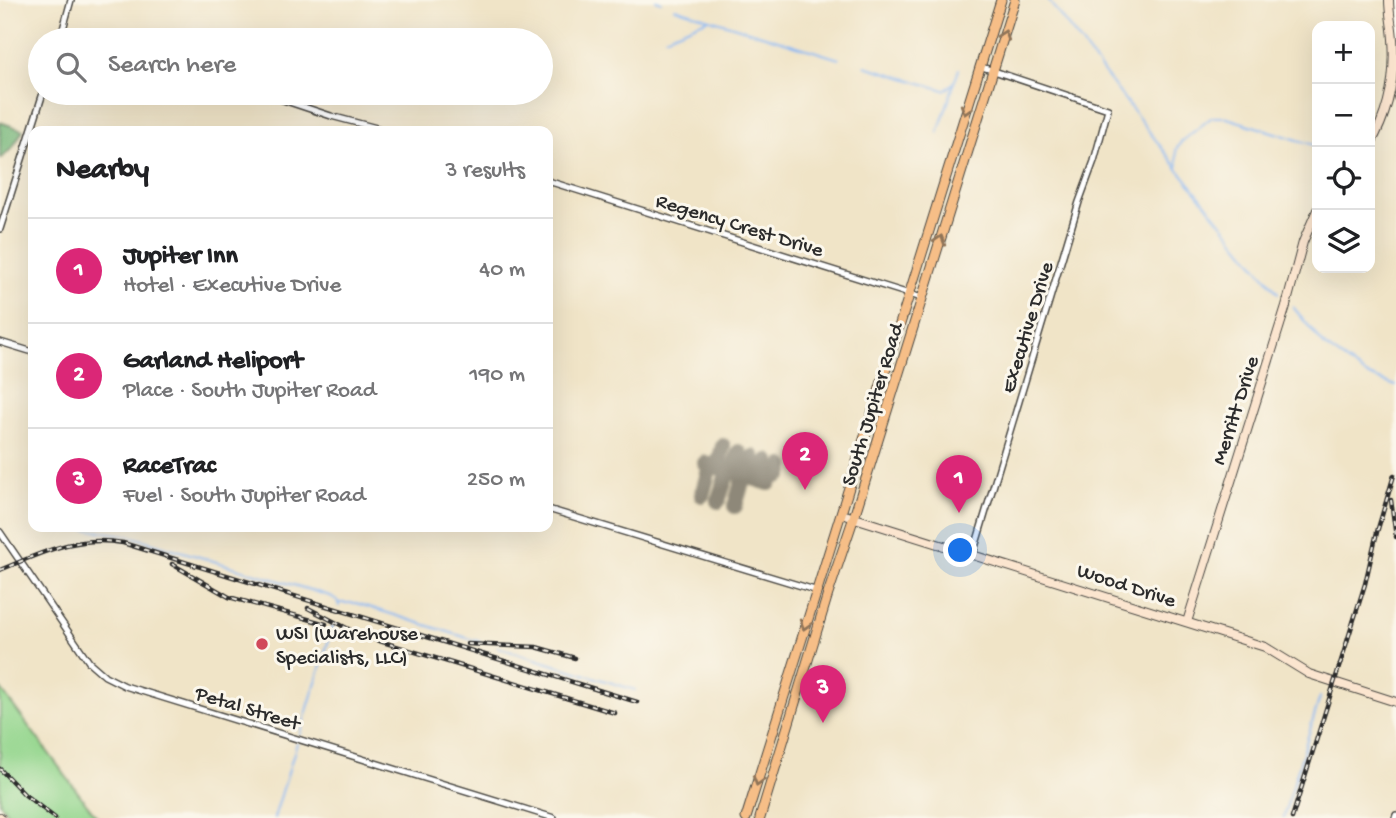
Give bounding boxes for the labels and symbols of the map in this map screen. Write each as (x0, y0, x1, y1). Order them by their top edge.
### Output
one-way arrow (996, 29, 1010, 42)
one-way arrow (960, 103, 975, 115)
street label: Regency Crest Drive (652, 190, 827, 265)
one-way arrow (931, 235, 946, 247)
street label: Executive Drive (998, 258, 1062, 397)
street label: South Jupiter Road (838, 319, 911, 489)
street label: Merritt Drive (1208, 353, 1267, 469)
pin: 2 (782, 432, 828, 490)
pin: 1 (936, 455, 982, 513)
your location (943, 533, 977, 567)
street label: Wood Drive (1073, 560, 1180, 615)
one-way arrow (799, 619, 814, 631)
place label: WSI (Warehouse Specialists, LLC) (276, 623, 419, 672)
marker: WSI (Warehouse Specialists, LLC) (254, 636, 270, 652)
pin: 3 (800, 665, 846, 723)
street label: Petal Street (191, 682, 305, 739)
one-way arrow (752, 774, 766, 787)

